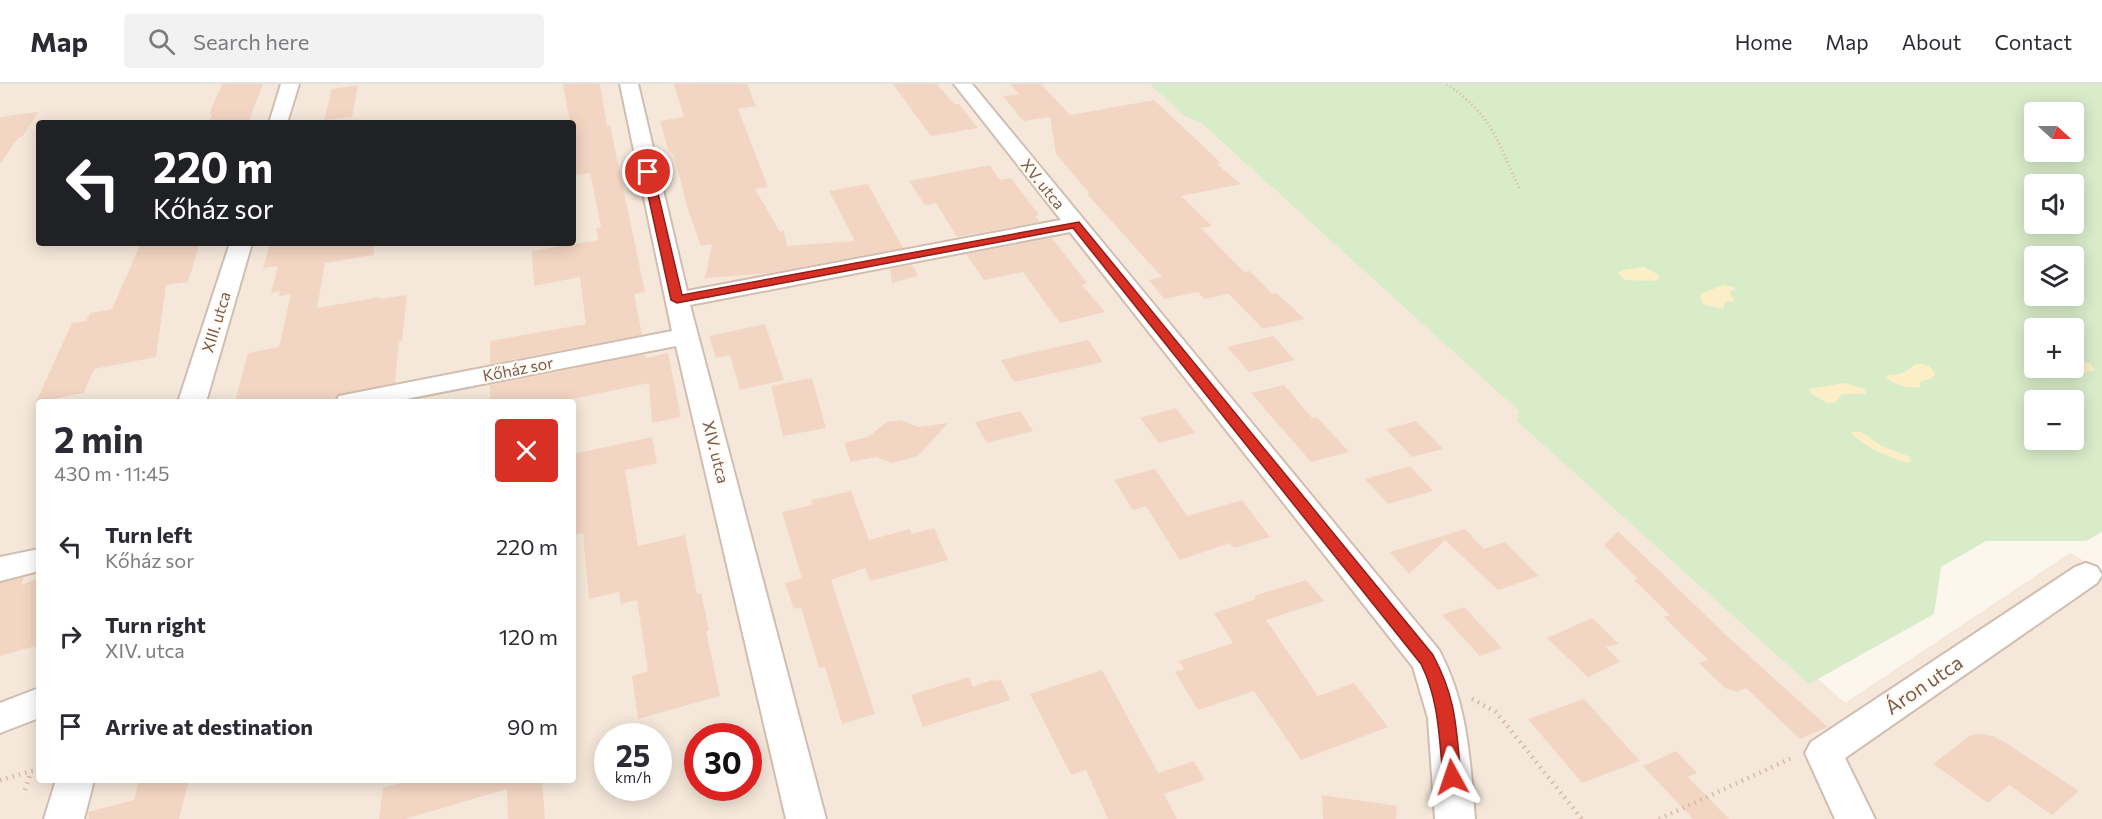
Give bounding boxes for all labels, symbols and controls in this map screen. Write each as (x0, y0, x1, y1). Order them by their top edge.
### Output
search box (124, 14, 544, 68)
text: Map (30, 24, 88, 58)
icon: search (145, 25, 178, 58)
text: Search here (193, 28, 309, 55)
text: Home (1735, 29, 1792, 54)
text: Map (1825, 29, 1869, 54)
text: About (1902, 29, 1961, 54)
text: Contact (1994, 29, 2072, 54)
north arrow (2024, 102, 2084, 162)
map controls (2024, 102, 2084, 450)
text: 220 m (153, 140, 273, 192)
icon: left (54, 144, 132, 222)
pin (622, 146, 673, 197)
icon: arrive (631, 155, 664, 188)
street label: XV. utca (1017, 155, 1069, 213)
button: sound (2024, 174, 2084, 234)
text: Kőház sor (153, 192, 274, 225)
button: layers (2024, 246, 2084, 306)
street label: XIII. utca (197, 289, 234, 355)
button: + (2024, 318, 2084, 378)
street label: Kőház sor (481, 352, 555, 385)
button: − (2024, 390, 2084, 450)
text: 2 min (54, 416, 144, 460)
button: close (495, 419, 558, 482)
street label: XIV. utca (700, 419, 733, 485)
text: 430 m · 11:45 (54, 461, 169, 485)
text: Turn left (105, 521, 192, 548)
icon: left (54, 530, 87, 563)
text: 220 m (496, 533, 558, 560)
text: Kőház sor (105, 548, 194, 572)
text: Turn right (105, 611, 206, 638)
icon: right (54, 620, 87, 653)
text: 120 m (499, 623, 558, 650)
text: XIV. utca (105, 638, 185, 662)
street label: Áron utca (1880, 650, 1967, 719)
icon: arrive (54, 710, 87, 743)
text: Arrive at destination (105, 713, 313, 740)
text: 90 m (507, 713, 558, 740)
speed limit sign: 30 (684, 723, 762, 801)
text: 25 (616, 736, 650, 773)
position arrow (1420, 745, 1484, 809)
text: km/h (615, 768, 651, 786)

